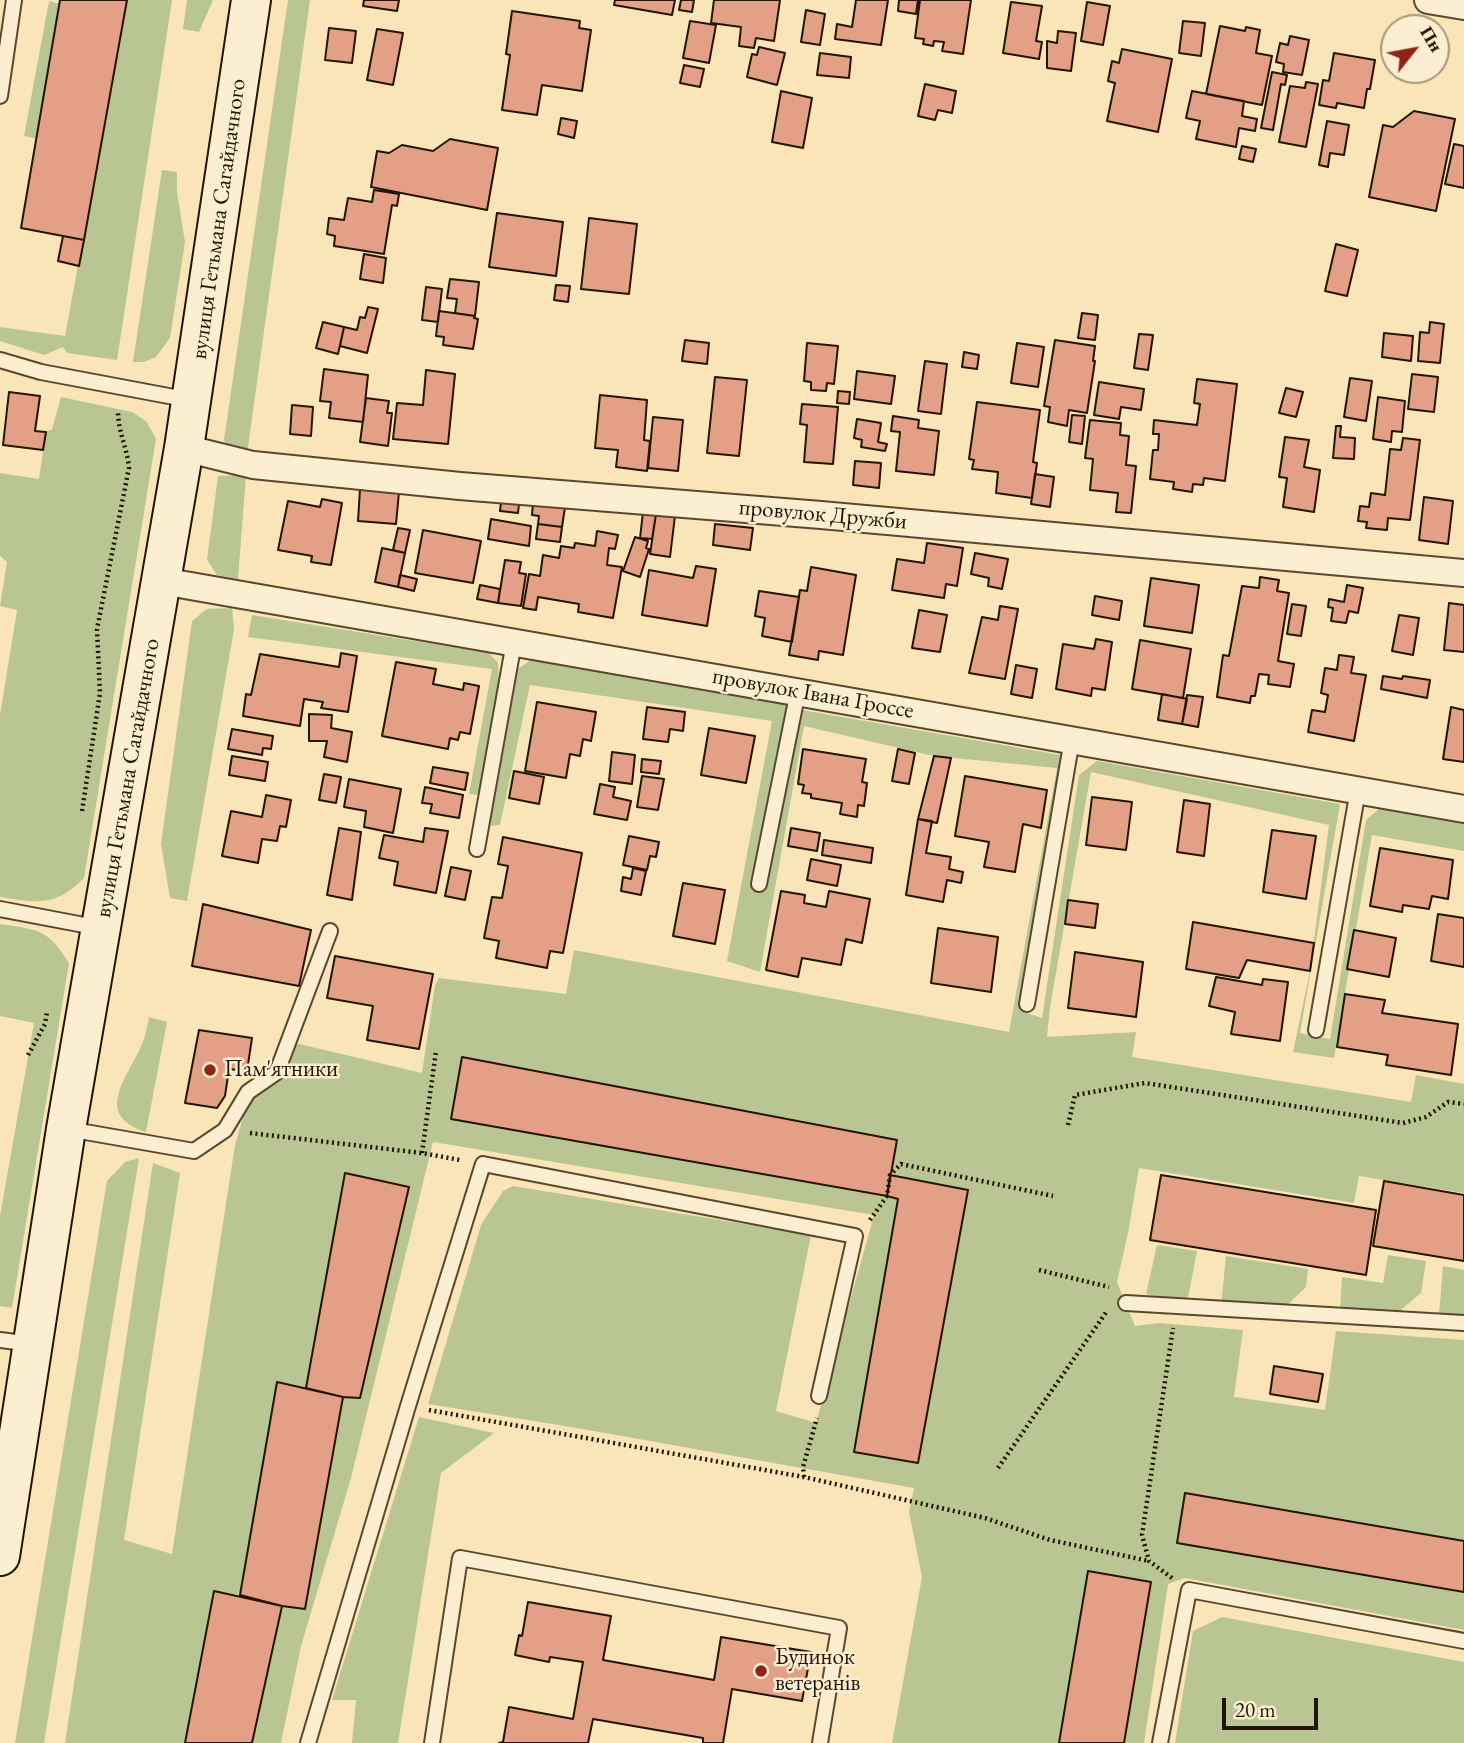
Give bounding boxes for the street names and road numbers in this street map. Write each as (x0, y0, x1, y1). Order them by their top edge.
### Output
street label: вулиця Гетьмана Сагайдачного (186, 77, 252, 361)
street label: провулок Дружби (738, 494, 908, 536)
street label: вулиця Гетьмана Сагайдачного (90, 636, 166, 920)
street label: провулок Івана Гроссе (710, 663, 916, 725)

